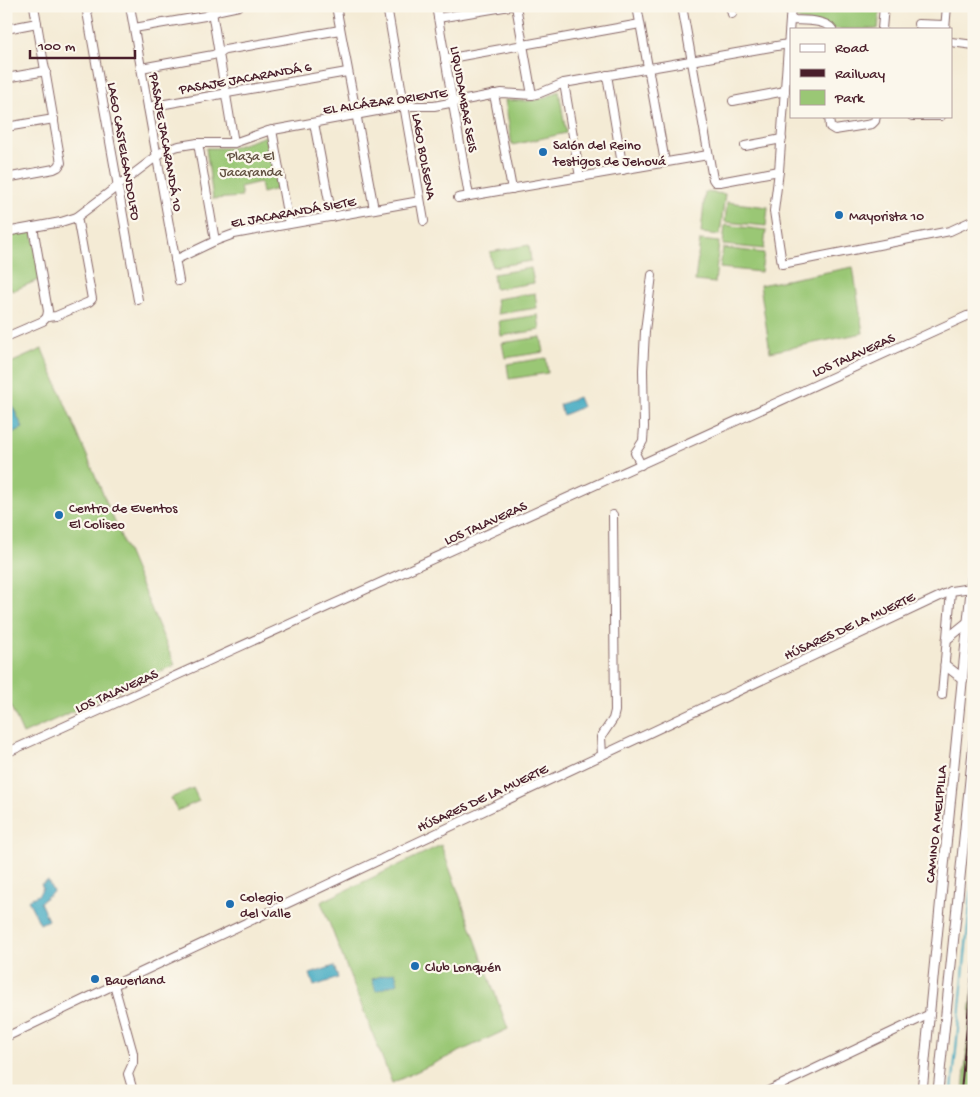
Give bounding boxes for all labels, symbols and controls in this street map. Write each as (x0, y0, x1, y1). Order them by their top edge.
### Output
scale bar (30, 28, 135, 60)
legend (790, 28, 952, 118)
text: 100 m (37, 38, 76, 56)
text: Road (835, 40, 869, 58)
street label: LIQUIDAMBAR SEIS (445, 45, 480, 154)
street label: PASAJE JACARANDÁ 6 (177, 59, 314, 100)
text: Railway (835, 66, 886, 84)
street label: PASAJE JACARANDÁ 10 (144, 71, 185, 213)
street label: LAGO CASTELGANDOLFO (102, 81, 143, 222)
street label: EL ALCÁZAR ORIENTE (322, 85, 450, 120)
text: Park (834, 90, 865, 108)
street label: LAGO BOLSENA (407, 112, 439, 202)
place label: Salón del Reino testigos de Jehová (552, 138, 667, 171)
marker: Salón del Reino testigos de Jehová (537, 146, 549, 158)
park label: Plaza El Jacaranda (219, 149, 284, 182)
street label: EL JACARANDÁ SIETE (230, 194, 359, 233)
marker: Mayorista 10 (833, 209, 845, 221)
place label: Mayorista 10 (849, 209, 924, 226)
street label: LOS TALAVERAS (810, 330, 899, 382)
street label: LOS TALAVERAS (442, 498, 531, 550)
place label: Centro de Eventos El Coliseo (69, 501, 178, 534)
marker: Centro de Eventos El Coliseo (53, 509, 65, 521)
street label: HÚSARES DE LA MUERTE (782, 589, 919, 665)
street label: LOS TALAVERAS (73, 666, 162, 718)
street label: HÚSARES DE LA MUERTE (415, 761, 552, 837)
street label: CAMINO A MELIPILLA (923, 764, 952, 884)
place label: Colegio del Valle (240, 890, 292, 923)
marker: Colegio del Valle (224, 898, 236, 910)
marker: Club Lonquén (409, 960, 421, 972)
place label: Club Lonquén (425, 960, 501, 977)
marker: Bauerland (89, 973, 101, 985)
place label: Bauerland (104, 973, 166, 990)

